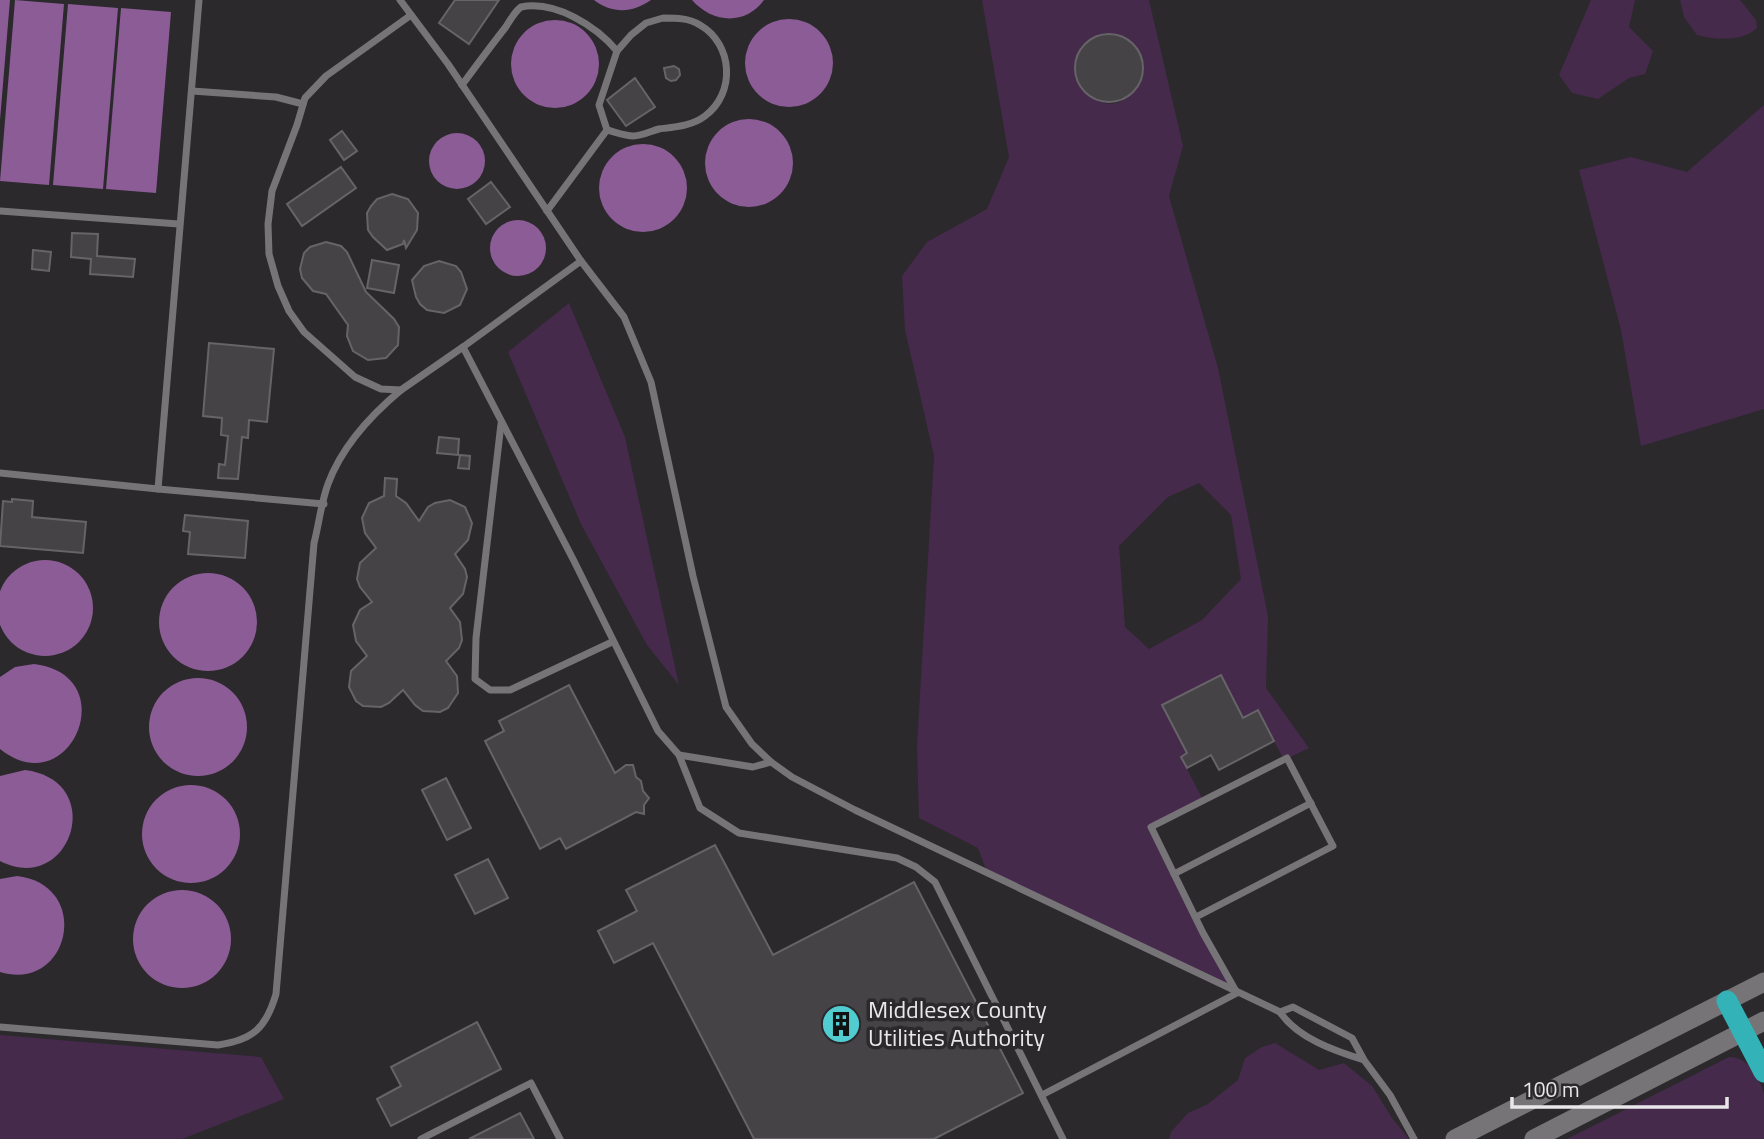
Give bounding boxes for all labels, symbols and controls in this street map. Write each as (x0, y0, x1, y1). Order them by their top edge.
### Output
place label: Middlesex County Utilities Authority (868, 991, 1047, 1055)
building icon: Middlesex County Utilities Authority (820, 1003, 862, 1045)
scale bar (1512, 1066, 1727, 1110)
text: 100 m (1522, 1073, 1579, 1105)

